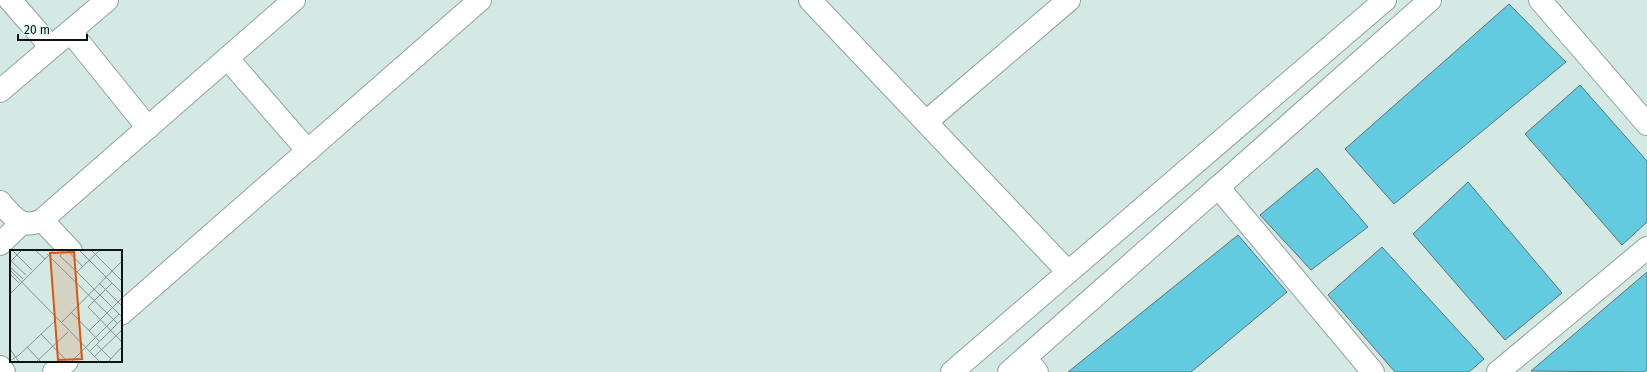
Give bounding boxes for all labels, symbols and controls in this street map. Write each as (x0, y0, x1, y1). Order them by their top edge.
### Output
scale bar (18, 16, 87, 42)
text: 20 m (24, 23, 50, 37)
inset map (10, 250, 122, 362)

